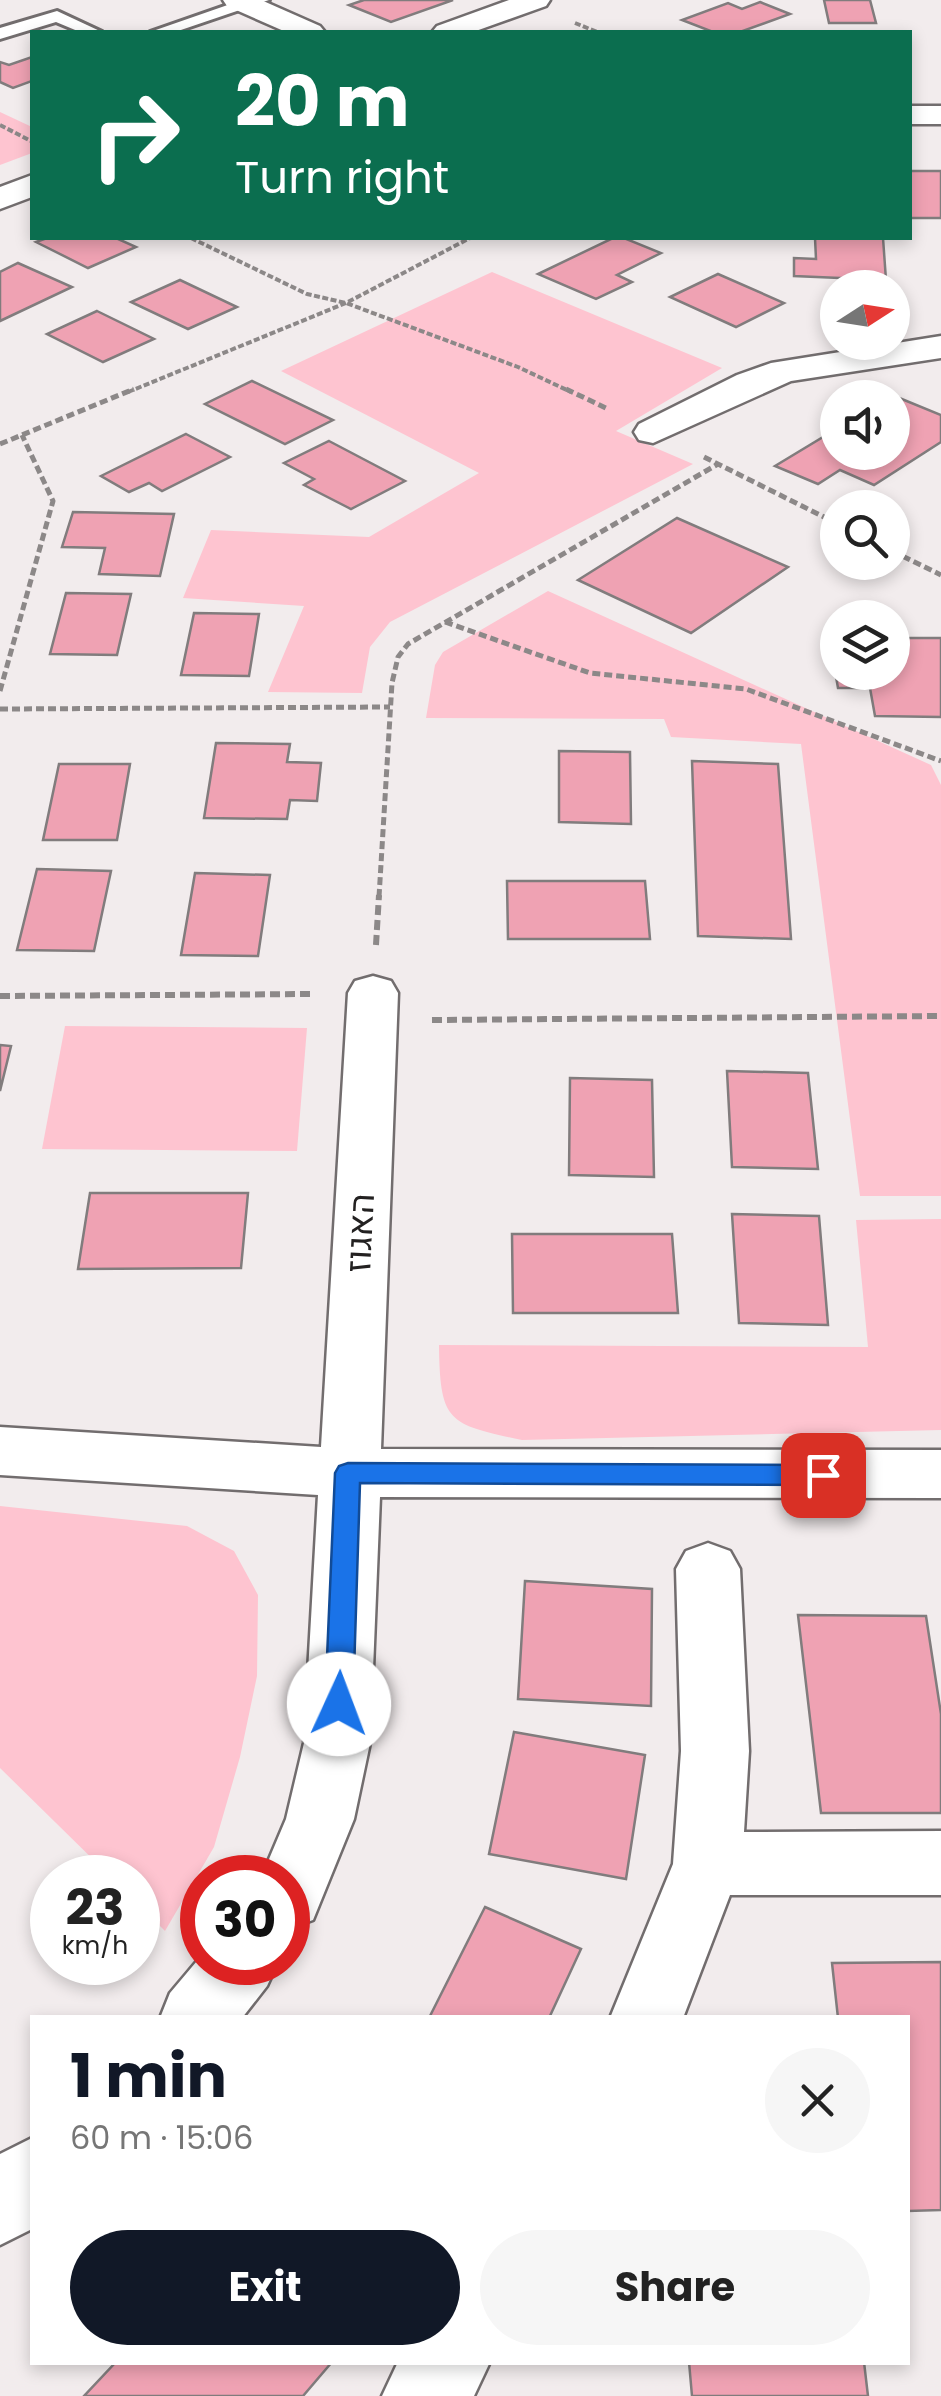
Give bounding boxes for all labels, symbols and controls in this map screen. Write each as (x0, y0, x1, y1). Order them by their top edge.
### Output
text: 20 m (235, 52, 410, 151)
icon: right (70, 70, 200, 200)
text: Turn right (235, 146, 449, 209)
north arrow (820, 270, 910, 360)
map controls (820, 270, 910, 690)
button: sound (820, 380, 910, 470)
button: search (820, 490, 910, 580)
button: layers (820, 600, 910, 690)
street label: האגוז (333, 1192, 386, 1274)
pin (781, 1433, 866, 1518)
icon: arrive (796, 1448, 851, 1503)
position arrow (287, 1652, 391, 1756)
speed limit sign: 30 (180, 1855, 310, 1985)
text: 23 (66, 1872, 124, 1943)
text: km/h (62, 1928, 128, 1963)
text: 1 min (70, 2034, 227, 2118)
button: close (765, 2048, 870, 2153)
text: 60 m · 15:06 (70, 2115, 253, 2160)
button: Exit (70, 2230, 460, 2345)
button: Share (480, 2230, 870, 2345)

